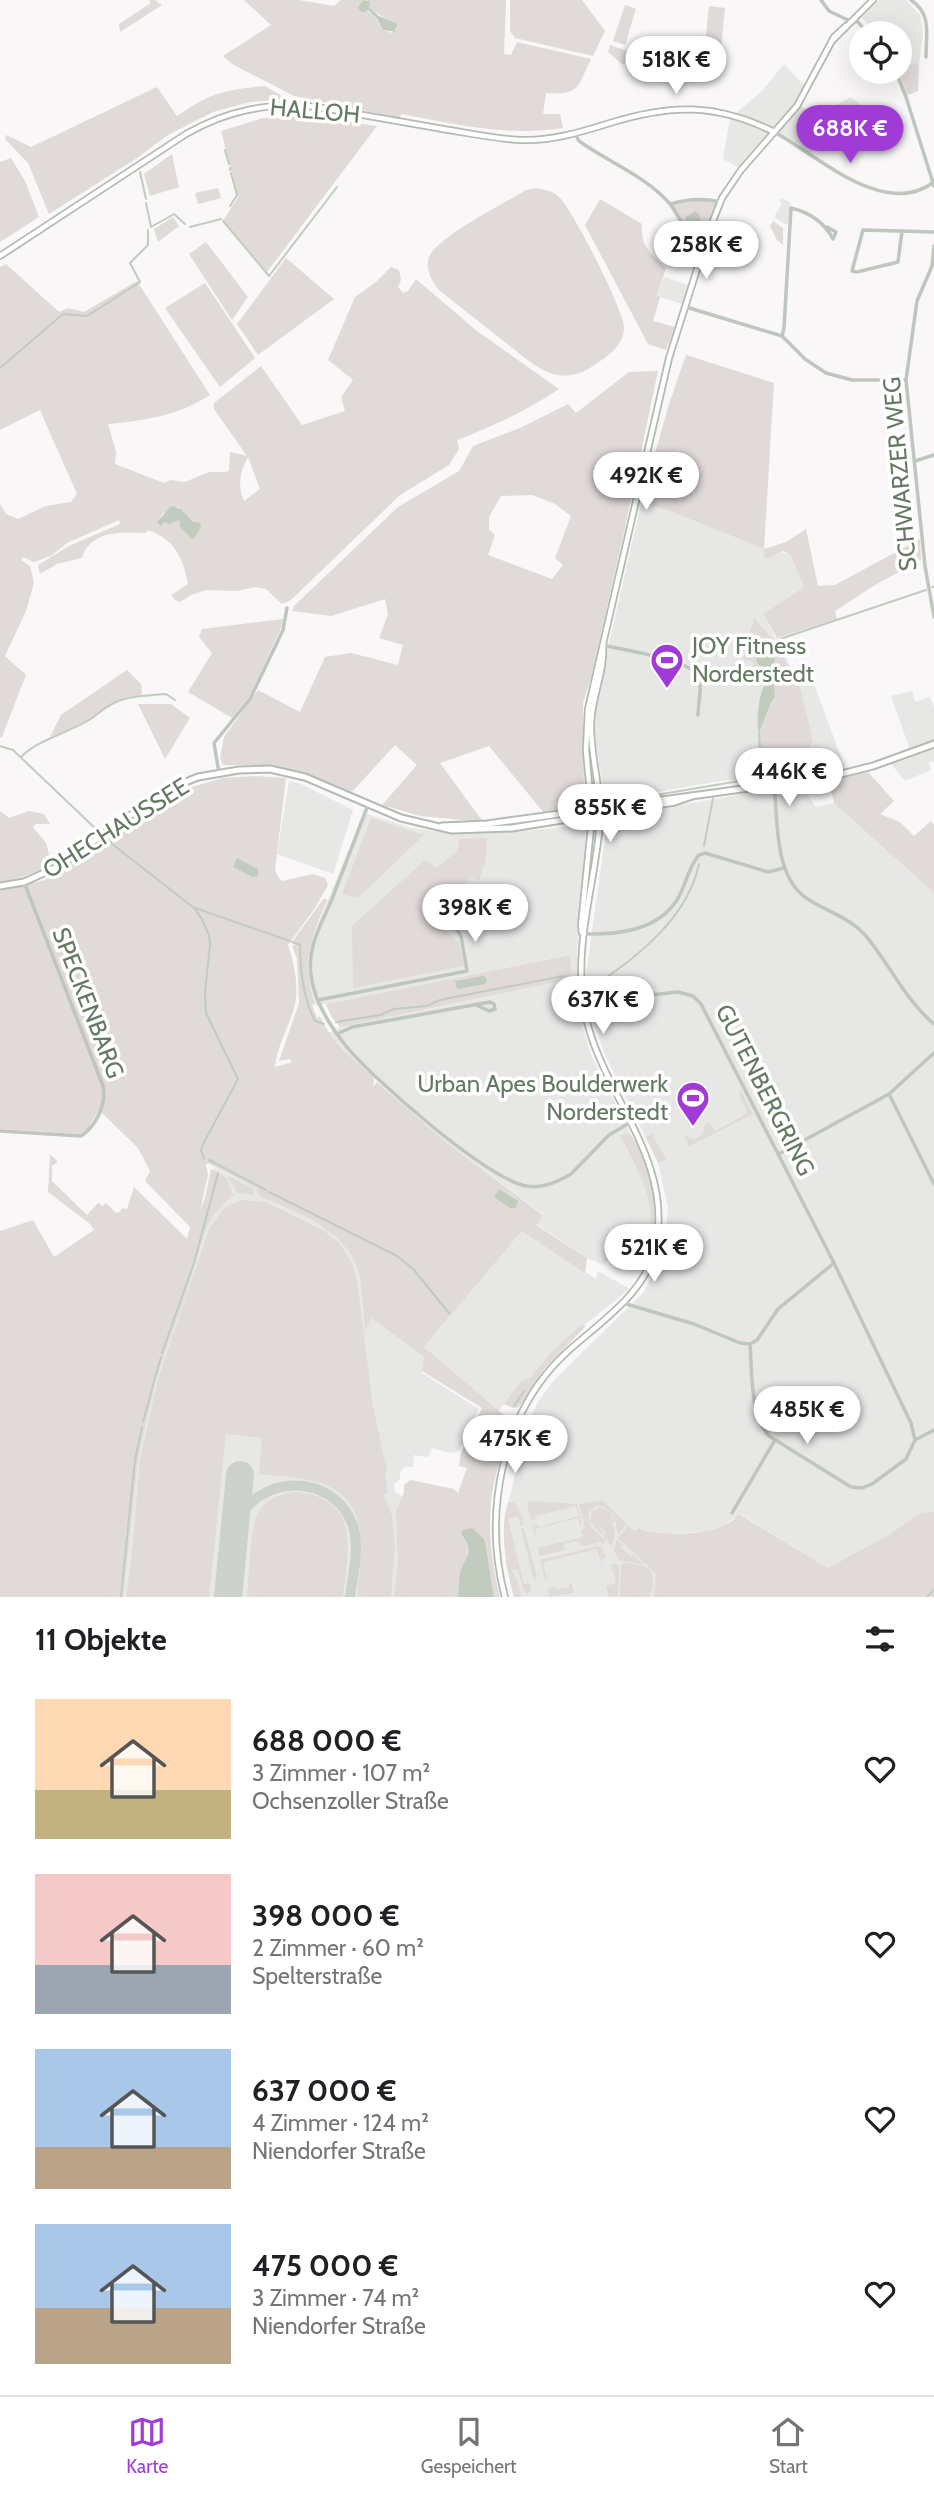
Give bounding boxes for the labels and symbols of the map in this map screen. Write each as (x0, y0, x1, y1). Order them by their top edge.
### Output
pin: 518K € (619, 36, 733, 96)
street label: HALLOH (269, 92, 361, 129)
pin: 688K € (793, 106, 907, 165)
pin: 258K € (649, 222, 763, 281)
street label: SCHWARZER WEG (877, 376, 922, 572)
pin: 492K € (589, 452, 703, 512)
place label: JOY Fitness Norderstedt (691, 631, 814, 688)
sports icon: JOY Fitness Norderstedt (648, 641, 686, 690)
pin: 446K € (732, 748, 846, 808)
street label: OHECHAUSSEE (37, 771, 194, 884)
pin: 855K € (553, 784, 667, 844)
pin: 398K € (418, 884, 532, 944)
street label: SPECKENBARG (46, 923, 131, 1082)
pin: 637K € (546, 976, 660, 1036)
street label: GUTENBERGRING (710, 999, 821, 1180)
place label: Urban Apes Boulderwerk Norderstedt (417, 1069, 668, 1126)
sports icon: Urban Apes Boulderwerk Norderstedt (674, 1079, 712, 1128)
pin: 521K € (597, 1224, 711, 1284)
pin: 485K € (750, 1386, 864, 1446)
pin: 475K € (458, 1416, 572, 1475)

